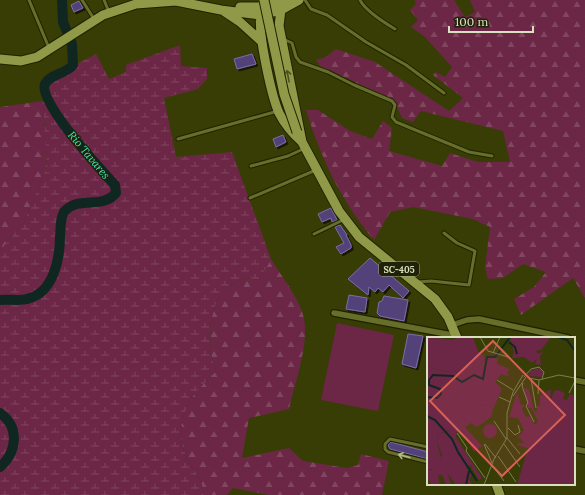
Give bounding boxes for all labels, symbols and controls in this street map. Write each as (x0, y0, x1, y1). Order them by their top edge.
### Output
scale bar (449, 8, 533, 34)
text: 100 m (455, 14, 488, 29)
one-way arrow (284, 70, 292, 83)
water label: Rio Tavares (65, 128, 113, 182)
road number: SC-405 (379, 262, 419, 276)
inset map (427, 337, 575, 485)
one-way arrow (397, 452, 410, 459)

